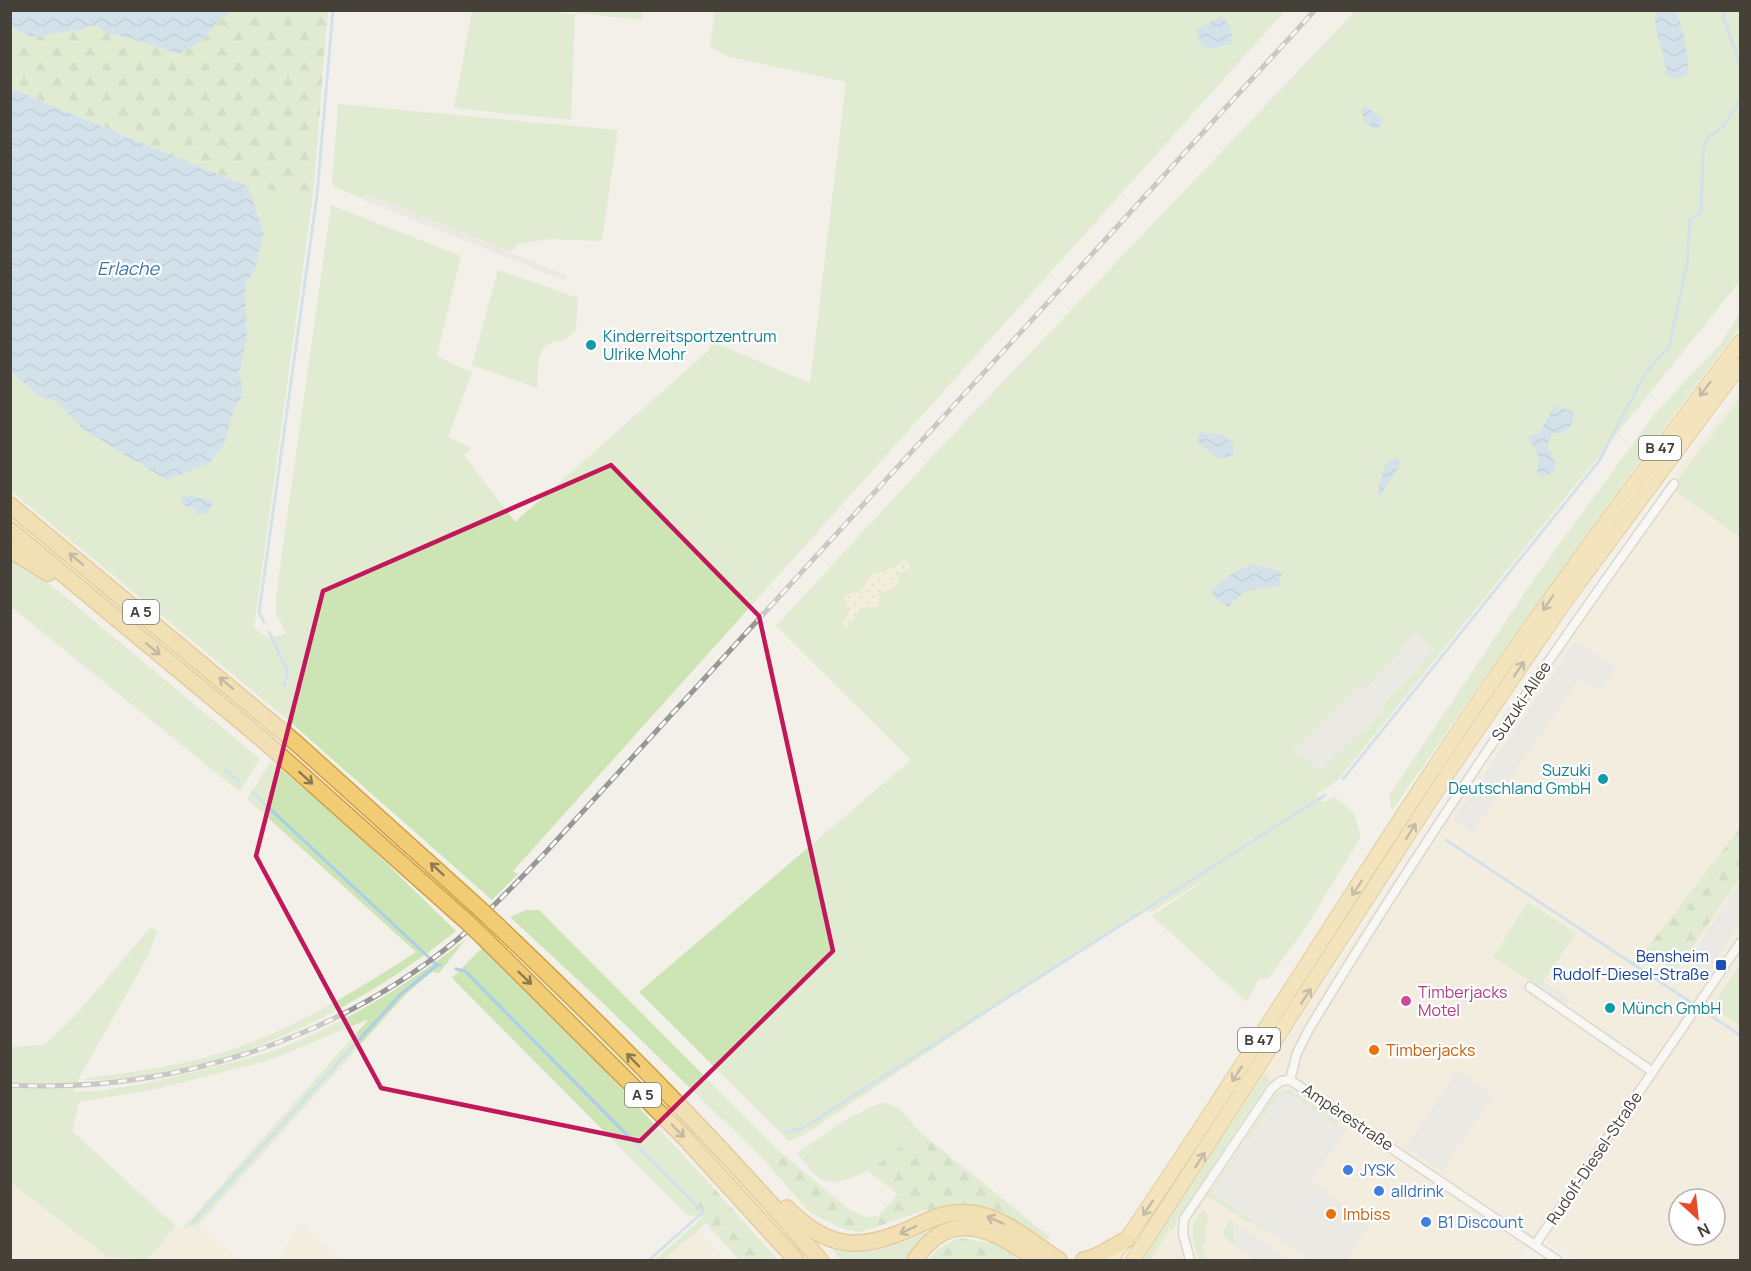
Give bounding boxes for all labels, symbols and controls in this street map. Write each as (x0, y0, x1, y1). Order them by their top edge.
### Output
water label: Erlache (97, 256, 161, 280)
place label: Kinderreitsportzentrum Ulrike Mohr (603, 325, 777, 365)
marker: Kinderreitsportzentrum Ulrike Mohr (584, 338, 598, 352)
one-way arrow (1699, 381, 1712, 397)
road number: B 47 (1639, 436, 1681, 460)
one-way arrow (68, 552, 84, 565)
one-way arrow (1541, 595, 1554, 611)
road number: A 5 (123, 600, 159, 624)
one-way arrow (144, 642, 160, 655)
street label: Suzuki-Allee (1486, 657, 1556, 745)
one-way arrow (1513, 661, 1525, 678)
one-way arrow (218, 677, 234, 690)
place label: Suzuki Deutschland GmbH (1448, 759, 1591, 799)
one-way arrow (298, 771, 313, 785)
marker: Suzuki Deutschland GmbH (1596, 772, 1610, 786)
one-way arrow (1404, 823, 1417, 840)
one-way arrow (430, 862, 445, 876)
one-way arrow (1351, 880, 1363, 896)
place label: Bensheim Rudolf-Diesel-Straße (1553, 945, 1709, 985)
marker: Bensheim Rudolf-Diesel-Straße (1714, 958, 1728, 972)
one-way arrow (518, 970, 533, 985)
place label: Timberjacks Motel (1418, 981, 1507, 1021)
one-way arrow (1300, 988, 1312, 1005)
marker: Timberjacks Motel (1399, 994, 1413, 1008)
place label: Münch GmbH (1622, 997, 1721, 1019)
marker: Münch GmbH (1603, 1001, 1617, 1015)
road number: B 47 (1238, 1028, 1280, 1052)
place label: Timberjacks (1386, 1039, 1475, 1061)
marker: Timberjacks (1367, 1043, 1381, 1057)
one-way arrow (626, 1052, 640, 1067)
one-way arrow (1231, 1066, 1243, 1082)
street label: Ampèrestraße (1298, 1078, 1398, 1156)
road number: A 5 (625, 1083, 661, 1107)
street label: Rudolf-Diesel-Straße (1541, 1087, 1647, 1229)
one-way arrow (670, 1123, 685, 1138)
one-way arrow (1194, 1152, 1206, 1168)
place label: JYSK (1360, 1159, 1396, 1181)
marker: JYSK (1341, 1163, 1355, 1177)
place label: alldrink (1391, 1180, 1445, 1202)
marker: alldrink (1372, 1184, 1386, 1198)
north arrow (1667, 1187, 1727, 1247)
one-way arrow (1142, 1199, 1154, 1216)
place label: Imbiss (1343, 1203, 1390, 1225)
marker: Imbiss (1324, 1207, 1338, 1221)
place label: B1 Discount (1438, 1211, 1524, 1233)
one-way arrow (987, 1214, 1005, 1225)
marker: B1 Discount (1419, 1215, 1433, 1229)
text: N (1694, 1218, 1714, 1243)
one-way arrow (899, 1224, 917, 1236)

